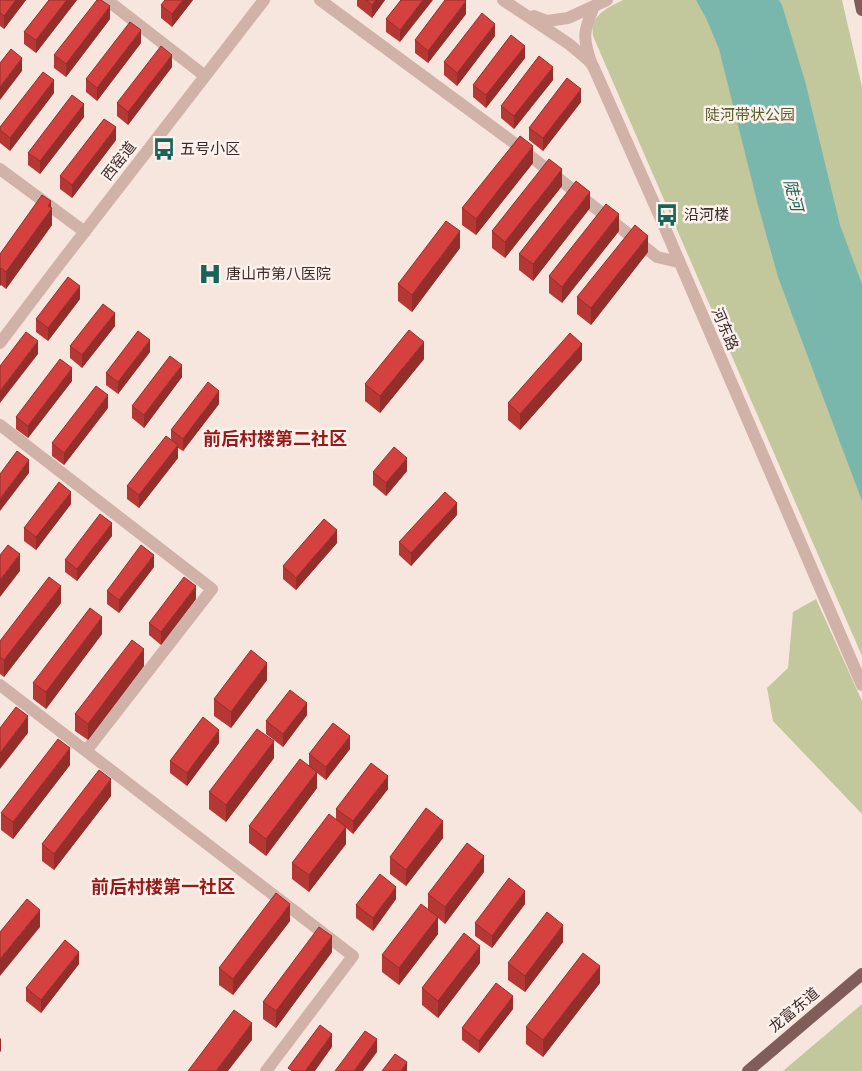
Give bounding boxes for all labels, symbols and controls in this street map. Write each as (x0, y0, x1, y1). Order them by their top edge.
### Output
park label: 陡河带状公园 (705, 105, 795, 124)
bus stop icon: 五号小区 (151, 136, 177, 162)
street label: 西窑道 (97, 137, 140, 184)
place label: 五号小区 (180, 139, 240, 158)
water label: 陡河 (780, 177, 808, 216)
bus stop icon: 沿河楼 (654, 202, 680, 228)
place label: 沿河楼 (684, 205, 729, 224)
hospital icon: 唐山市第八医院 (197, 261, 223, 287)
place label: 唐山市第八医院 (226, 264, 331, 283)
street label: 河东路 (708, 304, 743, 353)
district label: 前后村楼第二社区 (203, 427, 347, 450)
district label: 前后村楼第一社区 (91, 875, 235, 898)
street label: 龙富东道 (765, 983, 823, 1036)

